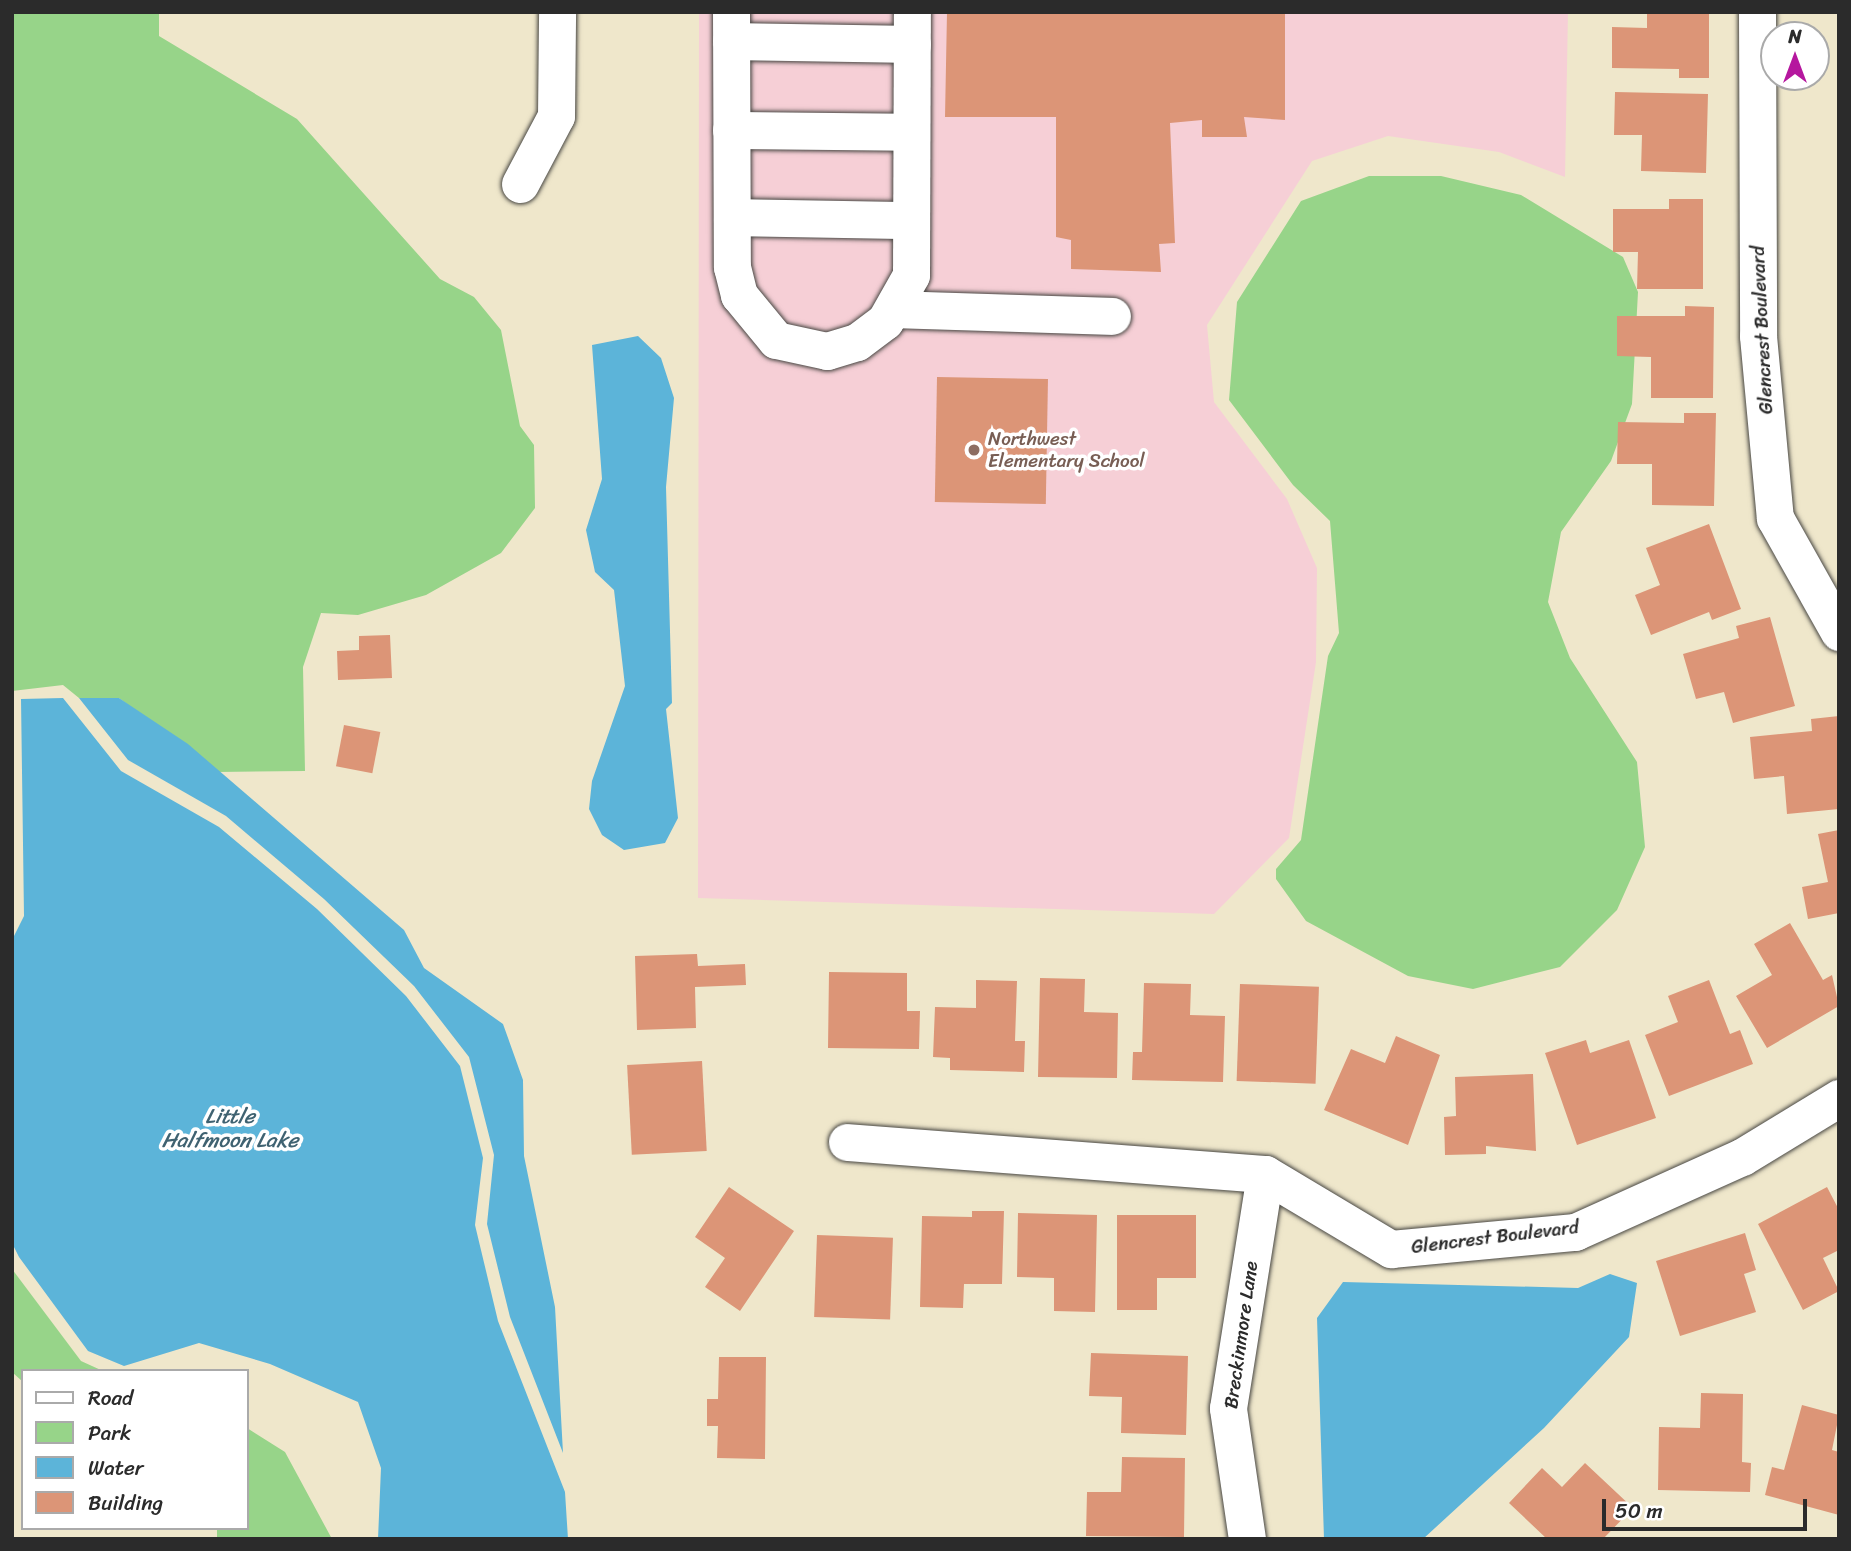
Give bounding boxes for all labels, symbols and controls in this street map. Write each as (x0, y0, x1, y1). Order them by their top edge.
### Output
text: N (1788, 20, 1802, 53)
north arrow (1760, 21, 1830, 91)
street label: Glencrest Boulevard (1746, 245, 1778, 415)
place label: Northwest Elementary School (988, 428, 1145, 472)
marker: Northwest Elementary School (966, 442, 982, 458)
water label: Little Halfmoon Lake (162, 1103, 298, 1153)
street label: Glencrest Boulevard (1410, 1215, 1580, 1259)
street label: Breckinmore Lane (1219, 1259, 1263, 1411)
legend (21, 1369, 248, 1530)
text: Road (88, 1379, 133, 1417)
text: Park (88, 1414, 131, 1452)
text: Water (88, 1449, 143, 1487)
text: Building (88, 1484, 163, 1522)
scale bar (1606, 1484, 1811, 1528)
text: 50 m (1615, 1492, 1663, 1530)

